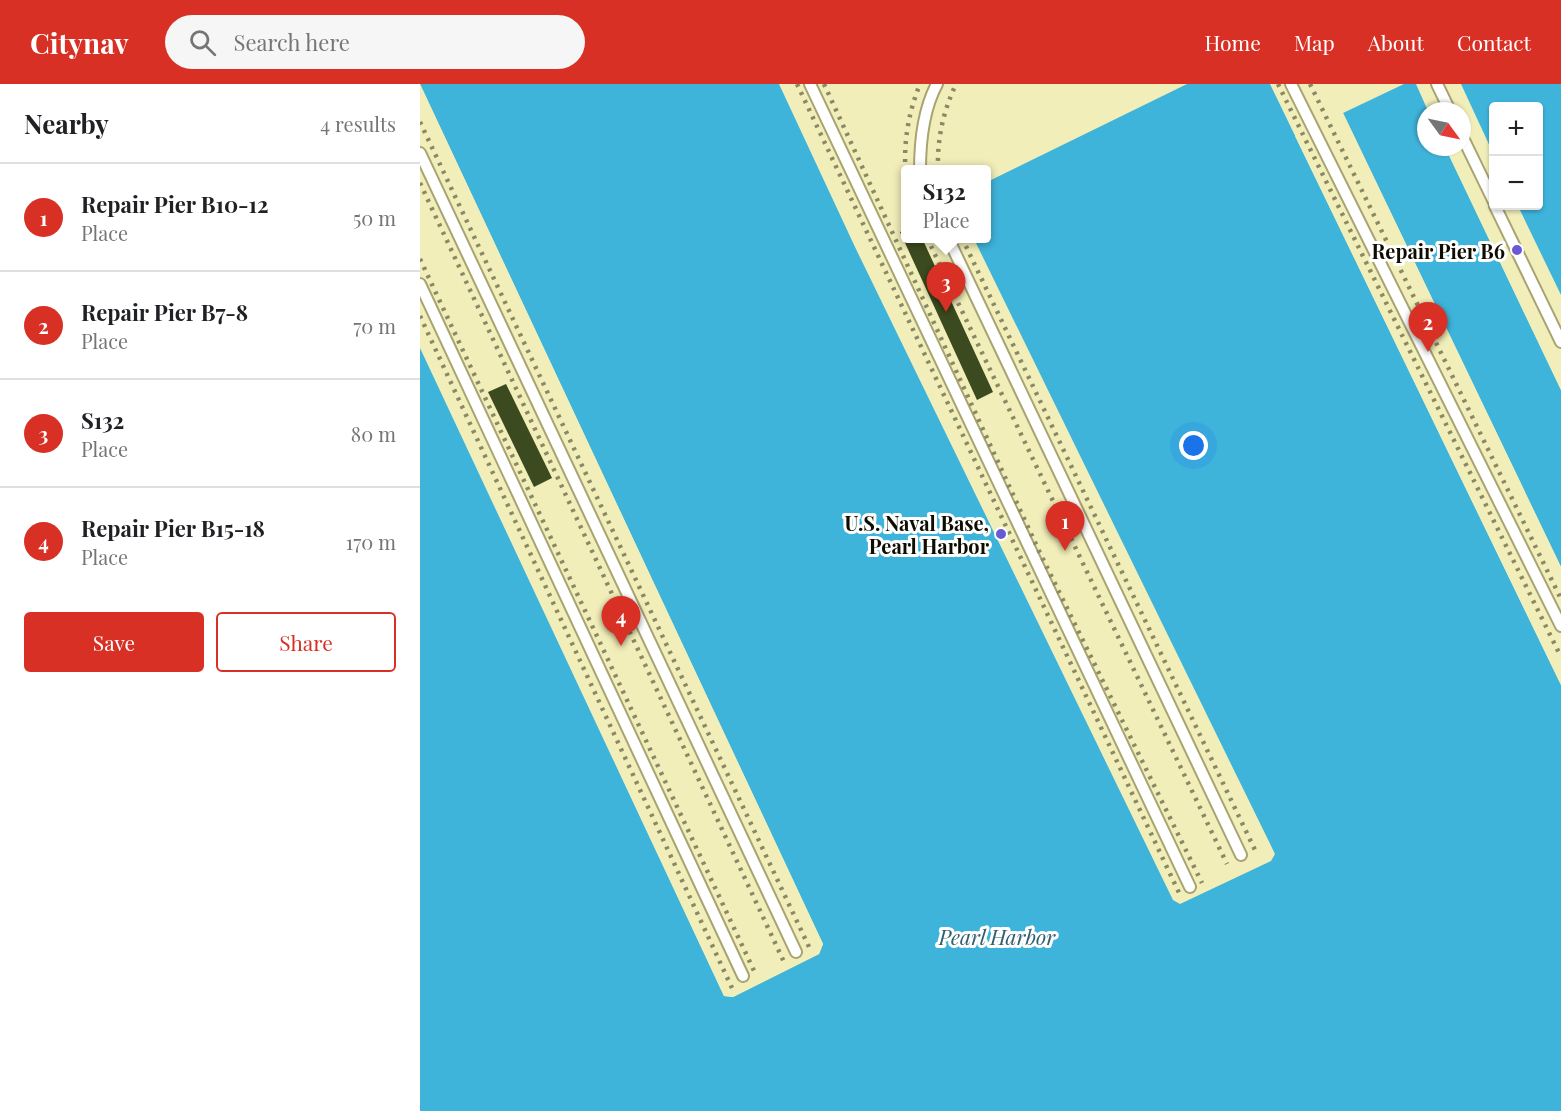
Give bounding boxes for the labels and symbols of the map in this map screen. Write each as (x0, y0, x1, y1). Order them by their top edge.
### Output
north arrow (1417, 102, 1471, 156)
place label: Repair Pier B6 (1372, 237, 1505, 264)
marker: Repair Pier B6 (1510, 243, 1524, 257)
pin: 3 (926, 262, 966, 312)
pin: 2 (1408, 302, 1448, 352)
your location (1179, 431, 1208, 460)
pin: 1 (1046, 502, 1084, 551)
place label: U.S. Naval Base, Pearl Harbor (845, 509, 990, 559)
marker: U.S. Naval Base, Pearl Harbor (994, 527, 1008, 541)
pin: 4 (602, 596, 640, 646)
water label: Pearl Harbor (938, 922, 1056, 950)

